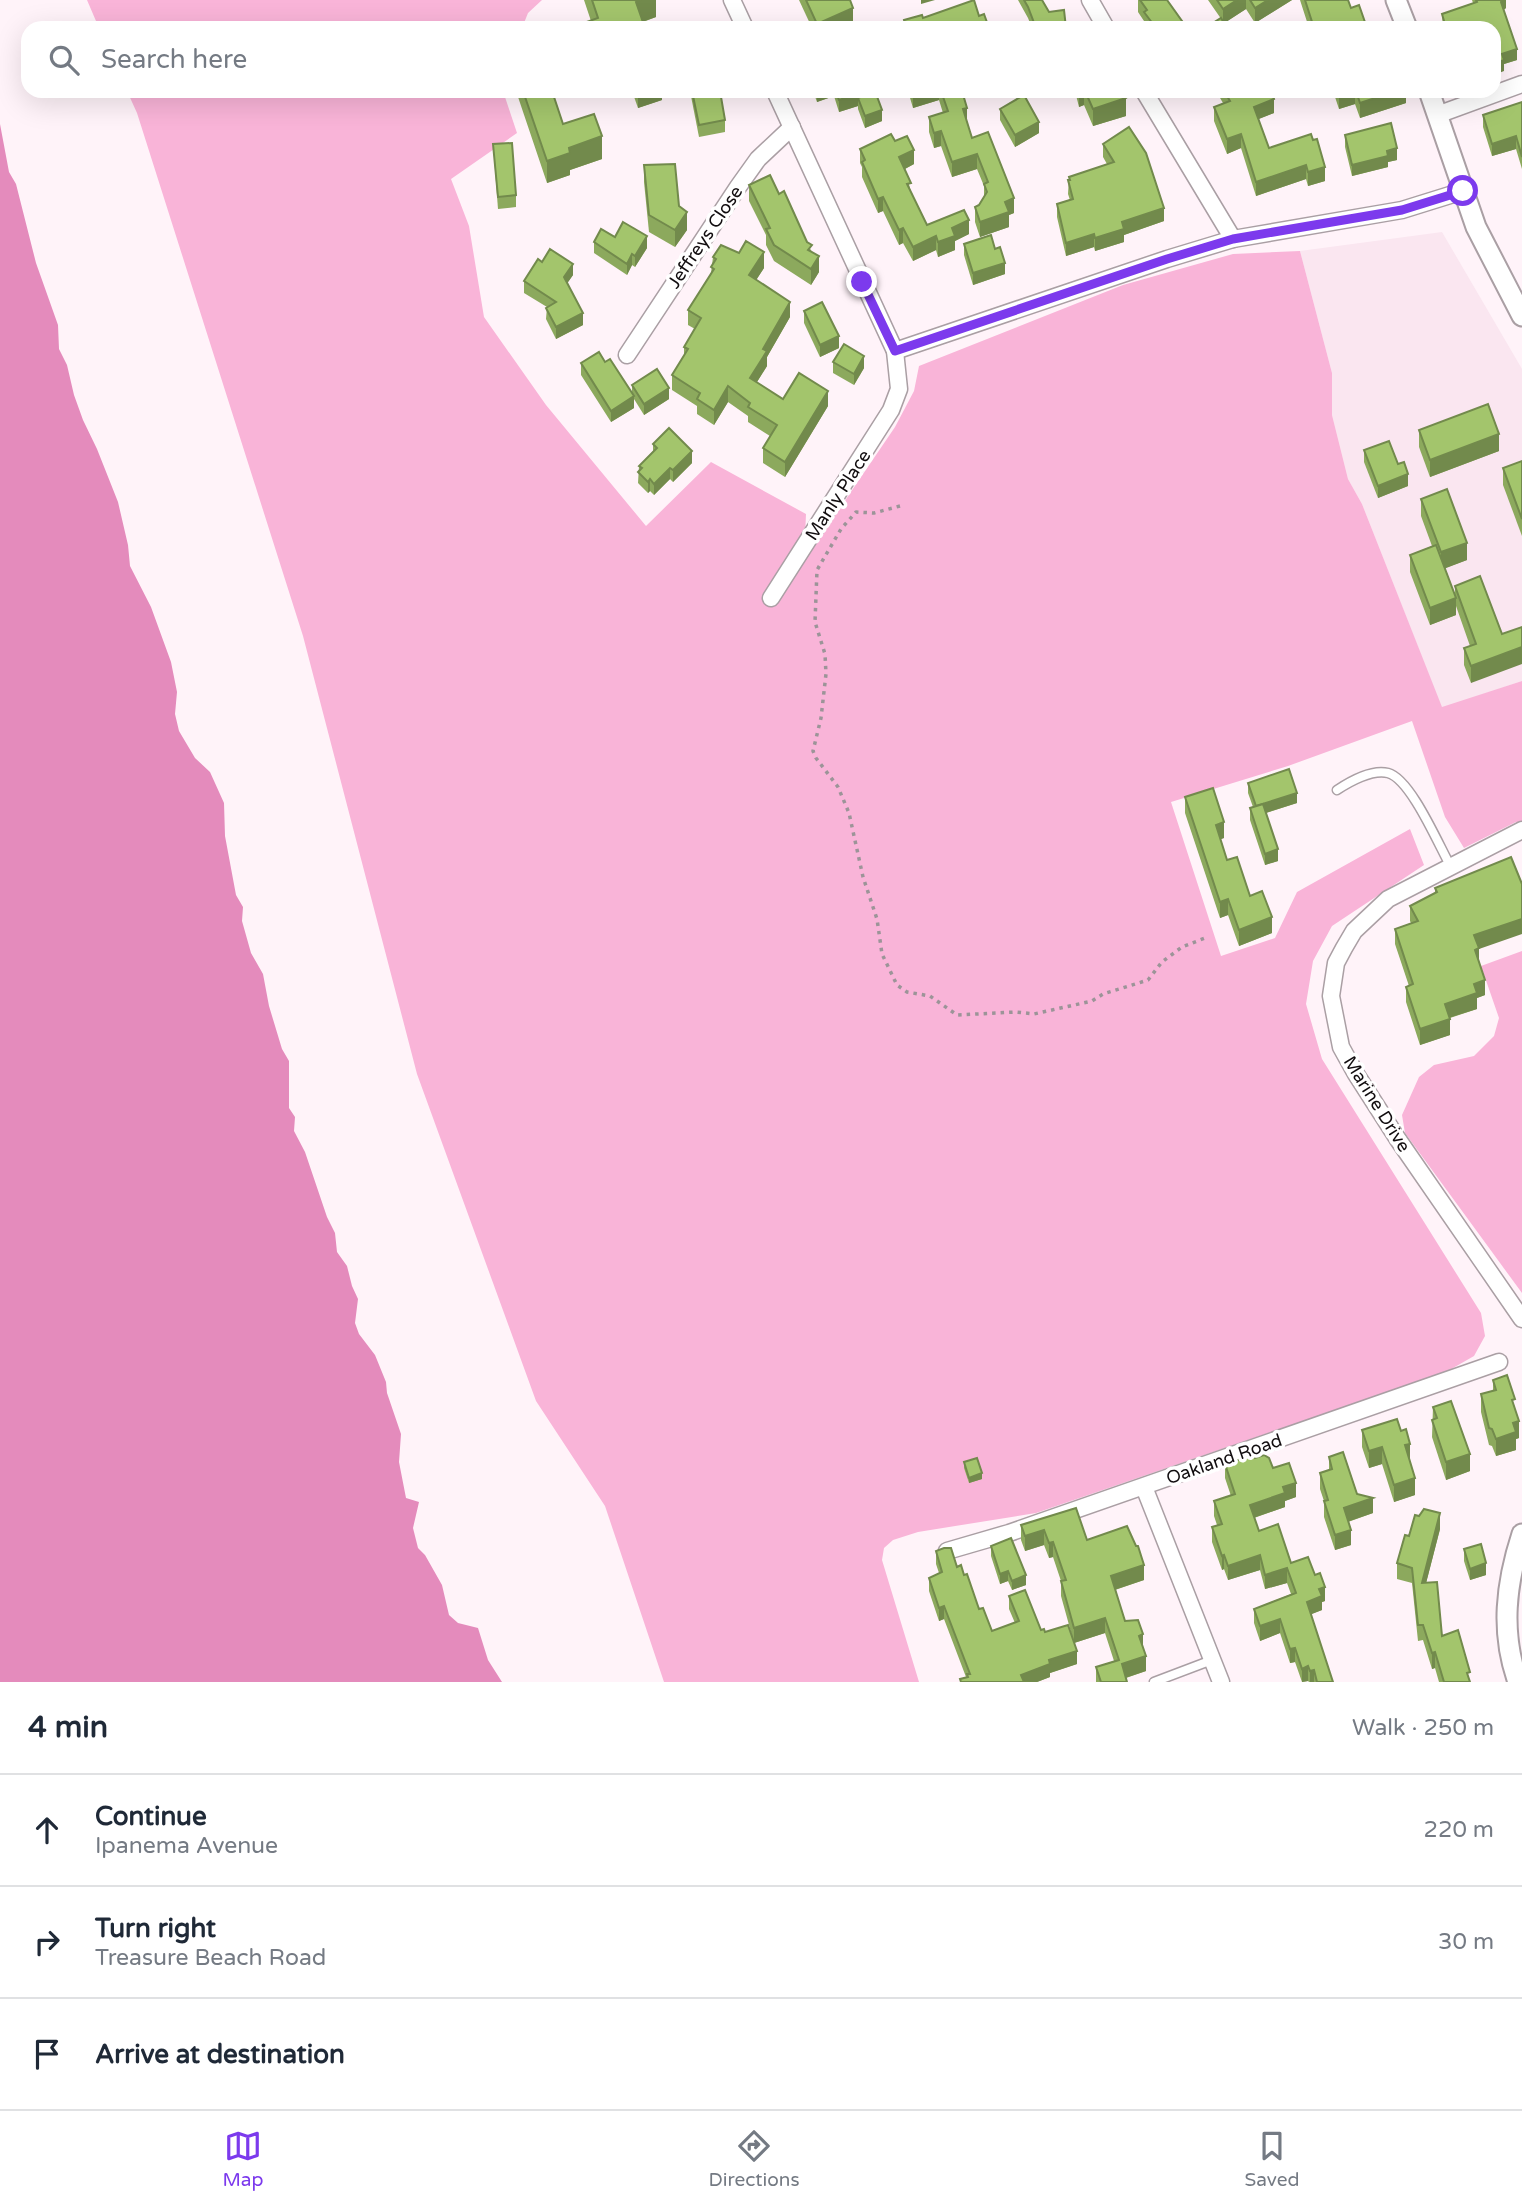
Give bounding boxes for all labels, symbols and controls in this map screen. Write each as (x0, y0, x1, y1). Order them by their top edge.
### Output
search box (21, 21, 1501, 98)
icon: search (45, 41, 83, 79)
text: Search here (101, 44, 247, 75)
route start (1447, 175, 1478, 206)
street label: Jeffreys Close (663, 182, 747, 292)
route end (846, 266, 877, 297)
street label: Manly Place (801, 446, 875, 544)
street label: Marine Drive (1339, 1052, 1415, 1156)
street label: Oakland Road (1163, 1429, 1285, 1489)
text: 4 min (28, 1709, 108, 1746)
text: Walk · 250 m (1352, 1714, 1494, 1742)
text: Continue (95, 1801, 207, 1832)
icon: ahead (28, 1811, 66, 1849)
text: 220 m (1424, 1816, 1494, 1844)
text: Ipanema Avenue (95, 1832, 278, 1860)
text: Turn right (95, 1913, 216, 1944)
icon: right (28, 1923, 66, 1961)
text: 30 m (1438, 1928, 1494, 1956)
text: Treasure Beach Road (95, 1944, 326, 1972)
icon: arrive (28, 2035, 66, 2073)
text: Arrive at destination (95, 2039, 345, 2070)
tab: Map (223, 2127, 264, 2191)
tab: Directions (709, 2127, 800, 2191)
tab: Saved (1245, 2127, 1299, 2191)

